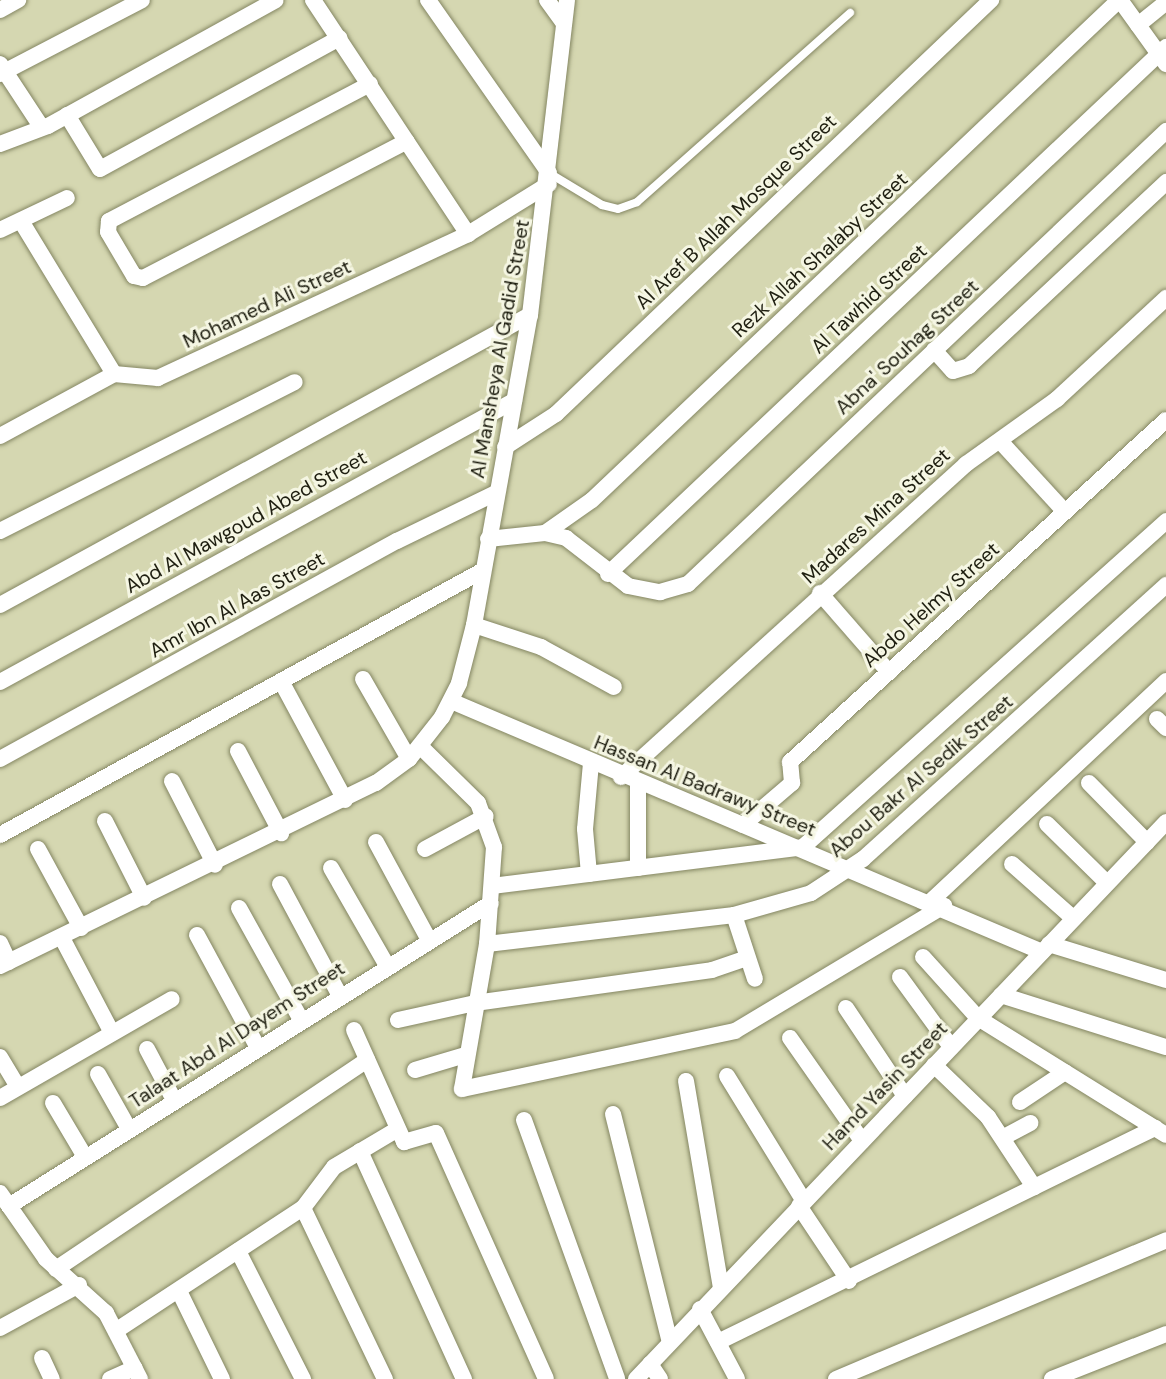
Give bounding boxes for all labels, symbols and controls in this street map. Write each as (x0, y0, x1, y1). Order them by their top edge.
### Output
street label: Al Aref B Allah Mosque Street (630, 110, 842, 314)
street label: Rezk Allah Shalaby Street (727, 167, 913, 343)
street label: Al Mansheya Al Gadid Street (465, 218, 535, 480)
street label: Al Tawhid Street (806, 239, 932, 359)
street label: Mohamed Ali Street (179, 255, 355, 353)
street label: Abna' Souhag Street (830, 274, 984, 420)
street label: Madares Mina Street (797, 443, 955, 589)
street label: Abd Al Mawgoud Abed Street (121, 445, 371, 599)
street label: Abdo Helmy Street (858, 537, 1004, 673)
street label: Amr Ibn Al Aas Street (145, 547, 329, 663)
street label: Abou Bakr Al Sedik Street (824, 690, 1018, 862)
street label: Hassan Al Badrawy Street (591, 730, 819, 842)
street label: Talaat Abd Al Dayem Street (125, 956, 349, 1114)
street label: Hamd Yasin Street (817, 1017, 953, 1155)

